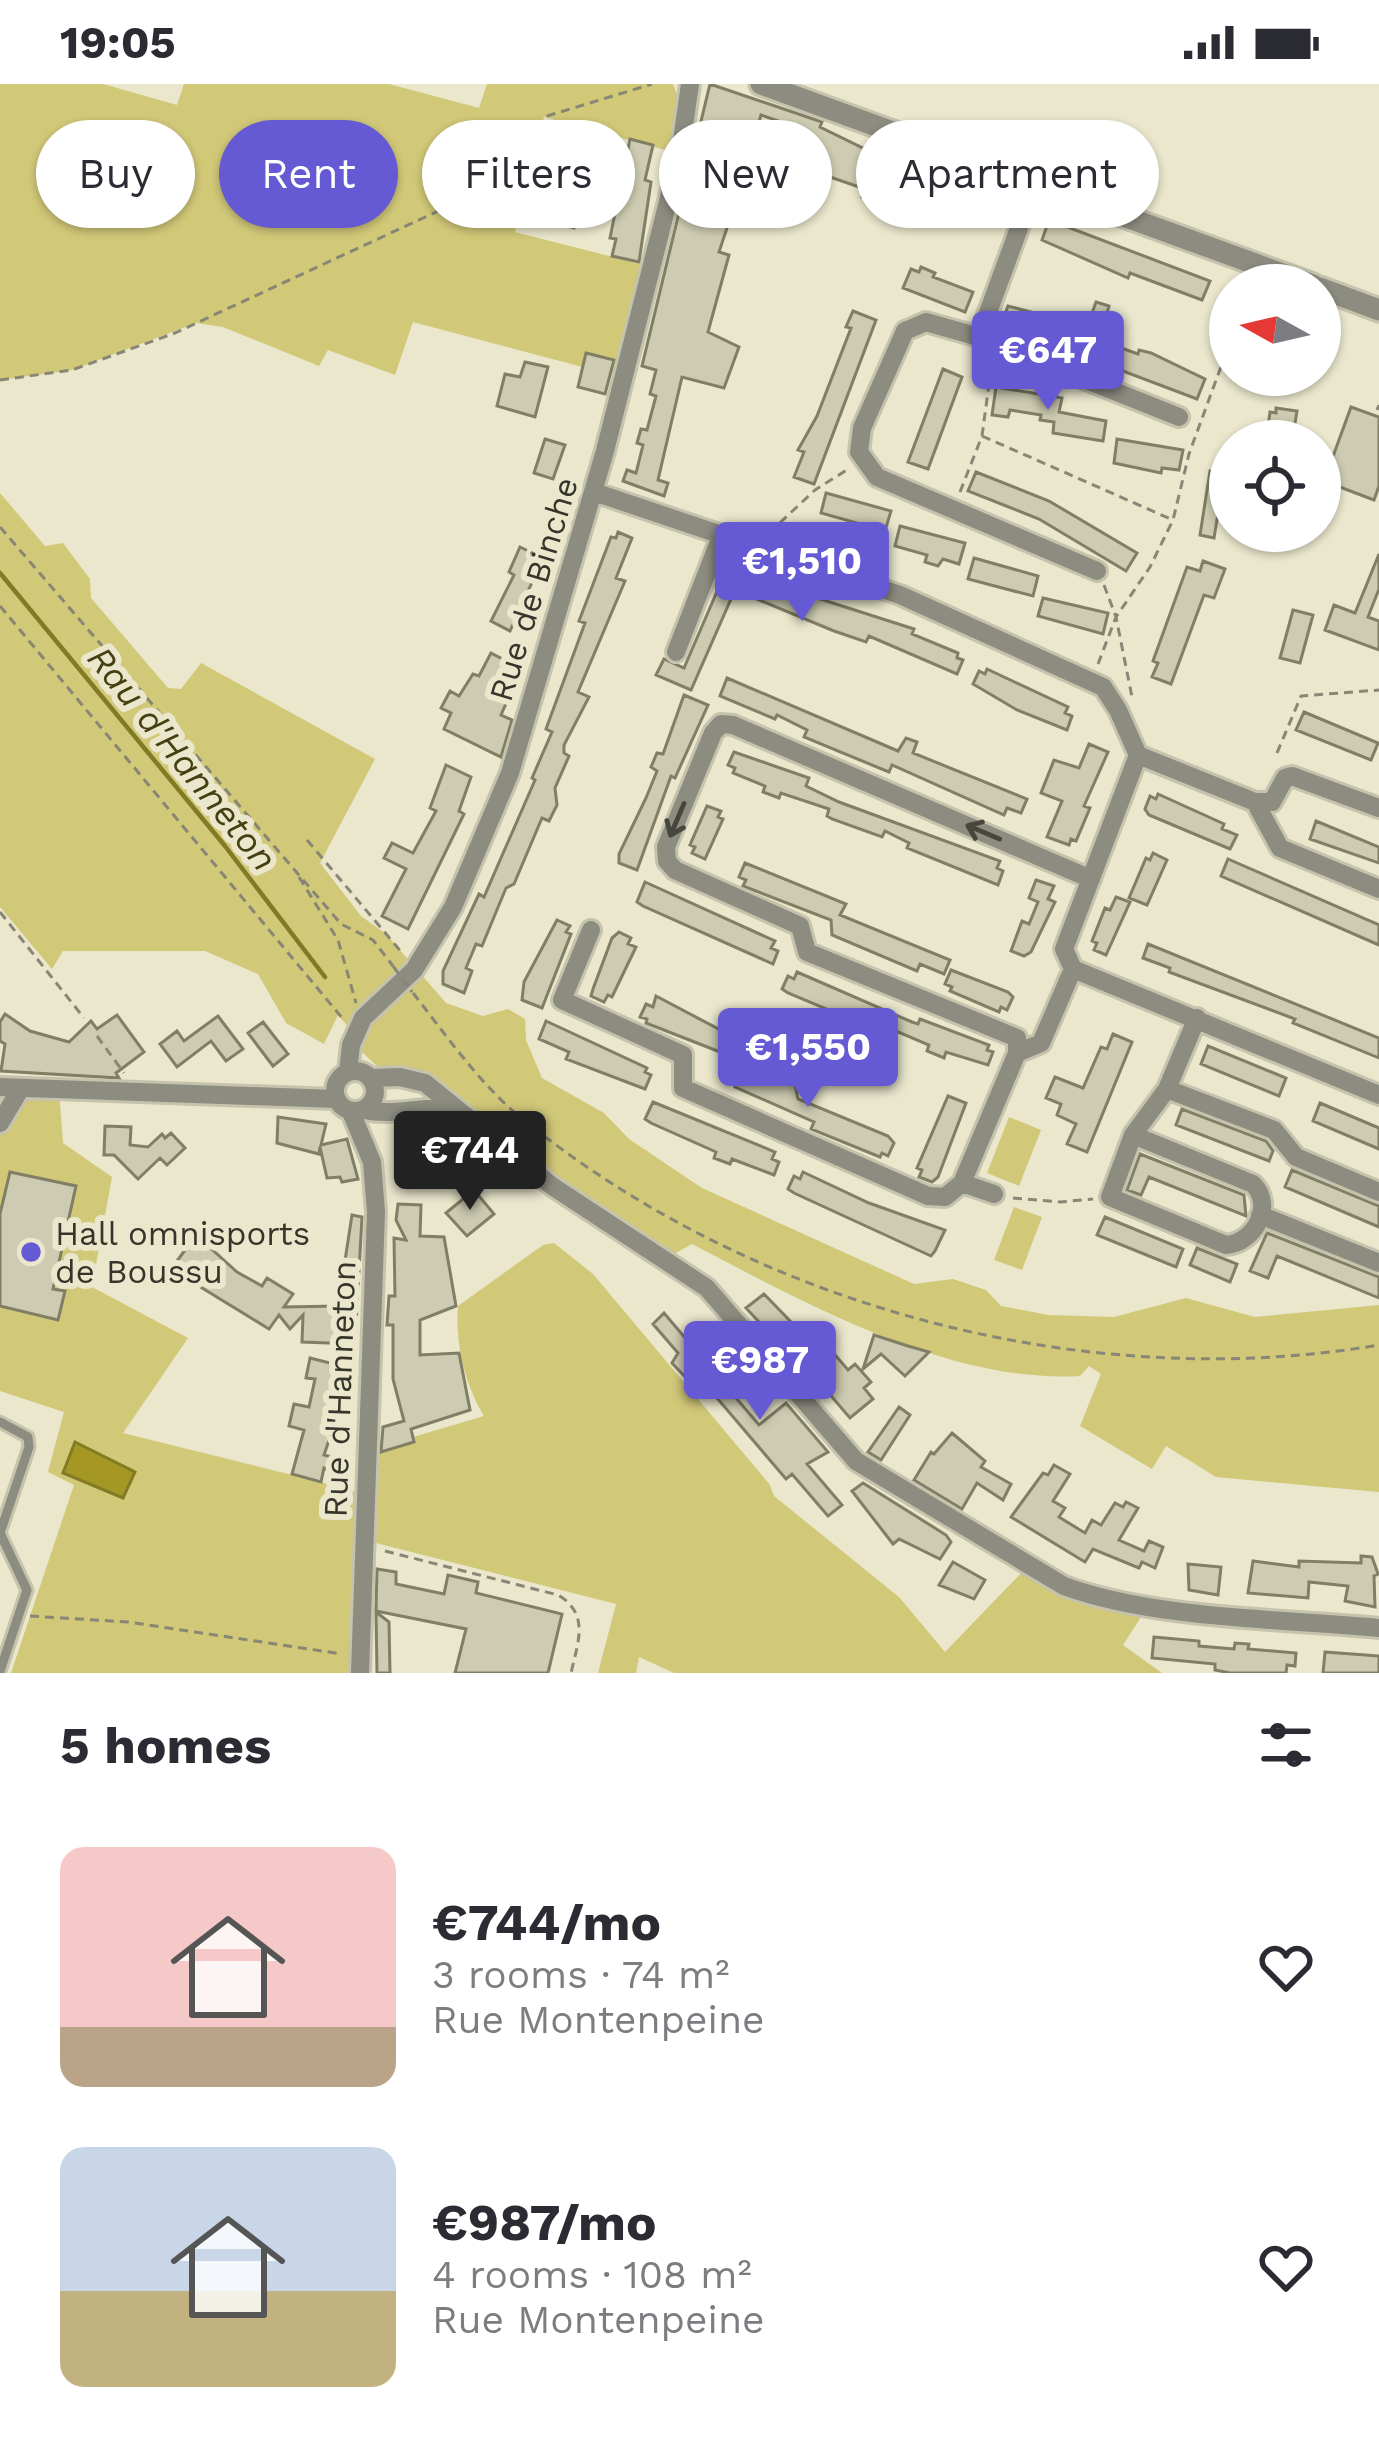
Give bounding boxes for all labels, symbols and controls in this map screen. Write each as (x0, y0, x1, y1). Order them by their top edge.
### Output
text: 19:05 (60, 16, 176, 69)
chip: Buy (36, 120, 195, 228)
chip: Rent (219, 120, 398, 228)
chip: Filters (422, 120, 635, 228)
chip: New (659, 120, 832, 228)
chip: Apartment (856, 120, 1159, 228)
north arrow (1209, 264, 1341, 396)
map controls (1209, 264, 1341, 552)
pin: €647 (977, 311, 1119, 413)
text: €647 (999, 327, 1097, 372)
button: locate (1209, 420, 1341, 552)
street label: Rue de Binche (481, 473, 586, 706)
pin: €1,510 (704, 522, 900, 624)
text: €1,510 (742, 538, 862, 583)
water label: Rau d'Hanneton (79, 638, 286, 879)
one-way arrow (665, 800, 686, 837)
one-way arrow (966, 820, 1002, 842)
pin: €1,550 (710, 1008, 906, 1110)
text: €1,550 (745, 1024, 871, 1069)
pin: €744 (399, 1111, 541, 1213)
text: €744 (421, 1127, 519, 1172)
place label: Hall omnisports de Boussu (55, 1214, 310, 1291)
marker: Hall omnisports de Boussu (18, 1239, 44, 1265)
street label: Rue d'Hanneton (316, 1260, 363, 1518)
pin: €987 (689, 1321, 831, 1423)
text: €987 (711, 1337, 809, 1382)
icon: filters (1253, 1712, 1319, 1778)
text: 5 homes (60, 1716, 271, 1775)
text: €744/mo (432, 1893, 661, 1952)
icon: home (156, 1895, 300, 2039)
icon: heart (1253, 1934, 1319, 2000)
text: 3 rooms · 74 m² (432, 1952, 730, 1997)
text: Rue Montenpeine (432, 1997, 765, 2042)
text: €987/mo (432, 2193, 657, 2252)
icon: home (156, 2195, 300, 2339)
icon: heart (1253, 2234, 1319, 2300)
text: 4 rooms · 108 m² (432, 2252, 752, 2297)
text: Rue Montenpeine (432, 2297, 765, 2342)

